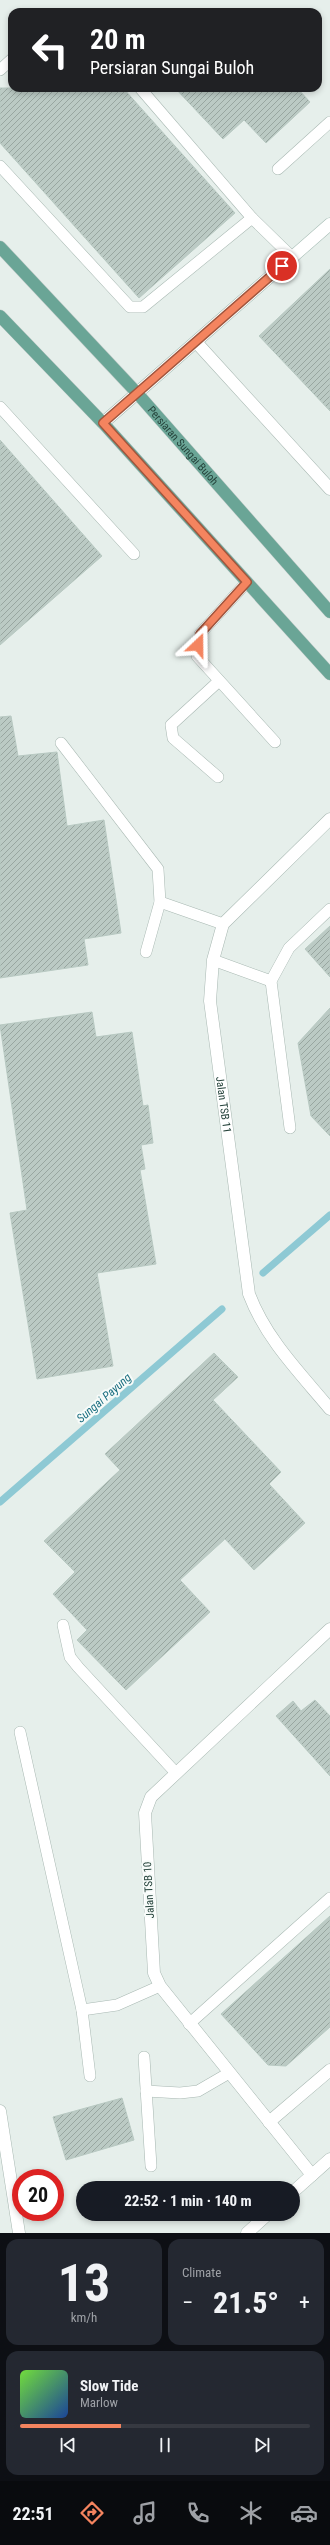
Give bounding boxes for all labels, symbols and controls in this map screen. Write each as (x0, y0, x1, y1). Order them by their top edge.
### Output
text: 20 m (90, 23, 146, 56)
icon: left (24, 24, 76, 76)
text: Persiaran Sungai Buloh (90, 57, 254, 78)
pin (265, 249, 299, 283)
icon: arrive (271, 255, 293, 277)
street label: Persiaran Sungai Buloh (145, 403, 221, 487)
position arrow (177, 624, 219, 666)
street label: Jalan TSB 11 (214, 1076, 234, 1134)
water label: Sungai Payung (74, 1370, 134, 1426)
street label: Jalan TSB 10 (141, 1861, 157, 1919)
speed limit sign: 20 (12, 2169, 64, 2221)
text: 22:52 · 1 min · 140 m (124, 2192, 252, 2210)
text: 13 (58, 2253, 110, 2314)
text: Climate (182, 2265, 221, 2280)
text: 21.5° (213, 2285, 279, 2320)
text: − (182, 2290, 193, 2315)
text: + (299, 2290, 310, 2315)
text: km/h (71, 2310, 97, 2325)
text: Slow Tide (80, 2377, 138, 2395)
text: Marlow (80, 2395, 118, 2410)
icon: previous (57, 2434, 79, 2456)
icon: pause (154, 2434, 176, 2456)
icon: next (251, 2434, 273, 2456)
icon: directions (78, 2499, 106, 2527)
icon: music (131, 2499, 159, 2527)
icon: phone (184, 2499, 212, 2527)
icon: climate (237, 2499, 265, 2527)
icon: car (290, 2499, 318, 2527)
text: 22:51 (12, 2503, 54, 2524)

